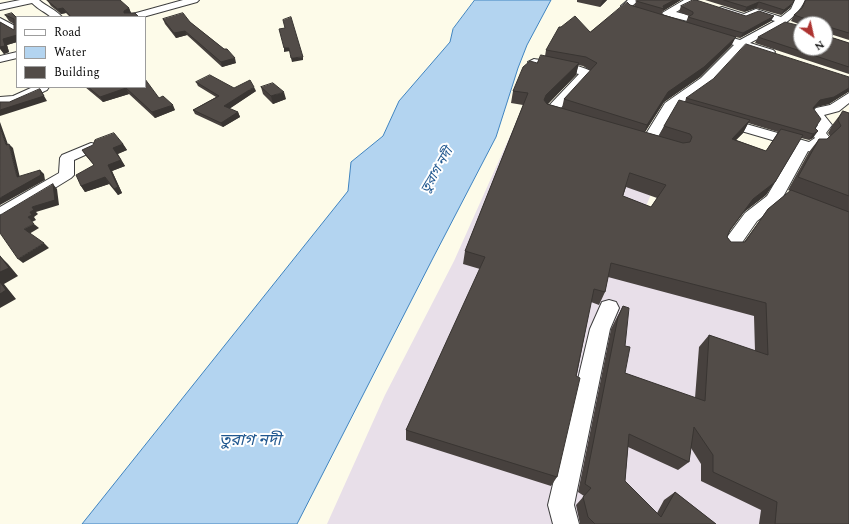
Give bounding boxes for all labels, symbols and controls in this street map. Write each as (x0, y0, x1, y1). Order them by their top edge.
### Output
legend (16, 16, 146, 88)
north arrow (793, 16, 833, 56)
text: Road (54, 23, 81, 42)
text: N (811, 36, 828, 55)
text: Water (54, 43, 86, 62)
text: Building (54, 63, 100, 82)
water label: তুরাগ নদী (419, 145, 457, 197)
water label: তুরাগ নদী (219, 432, 281, 452)

